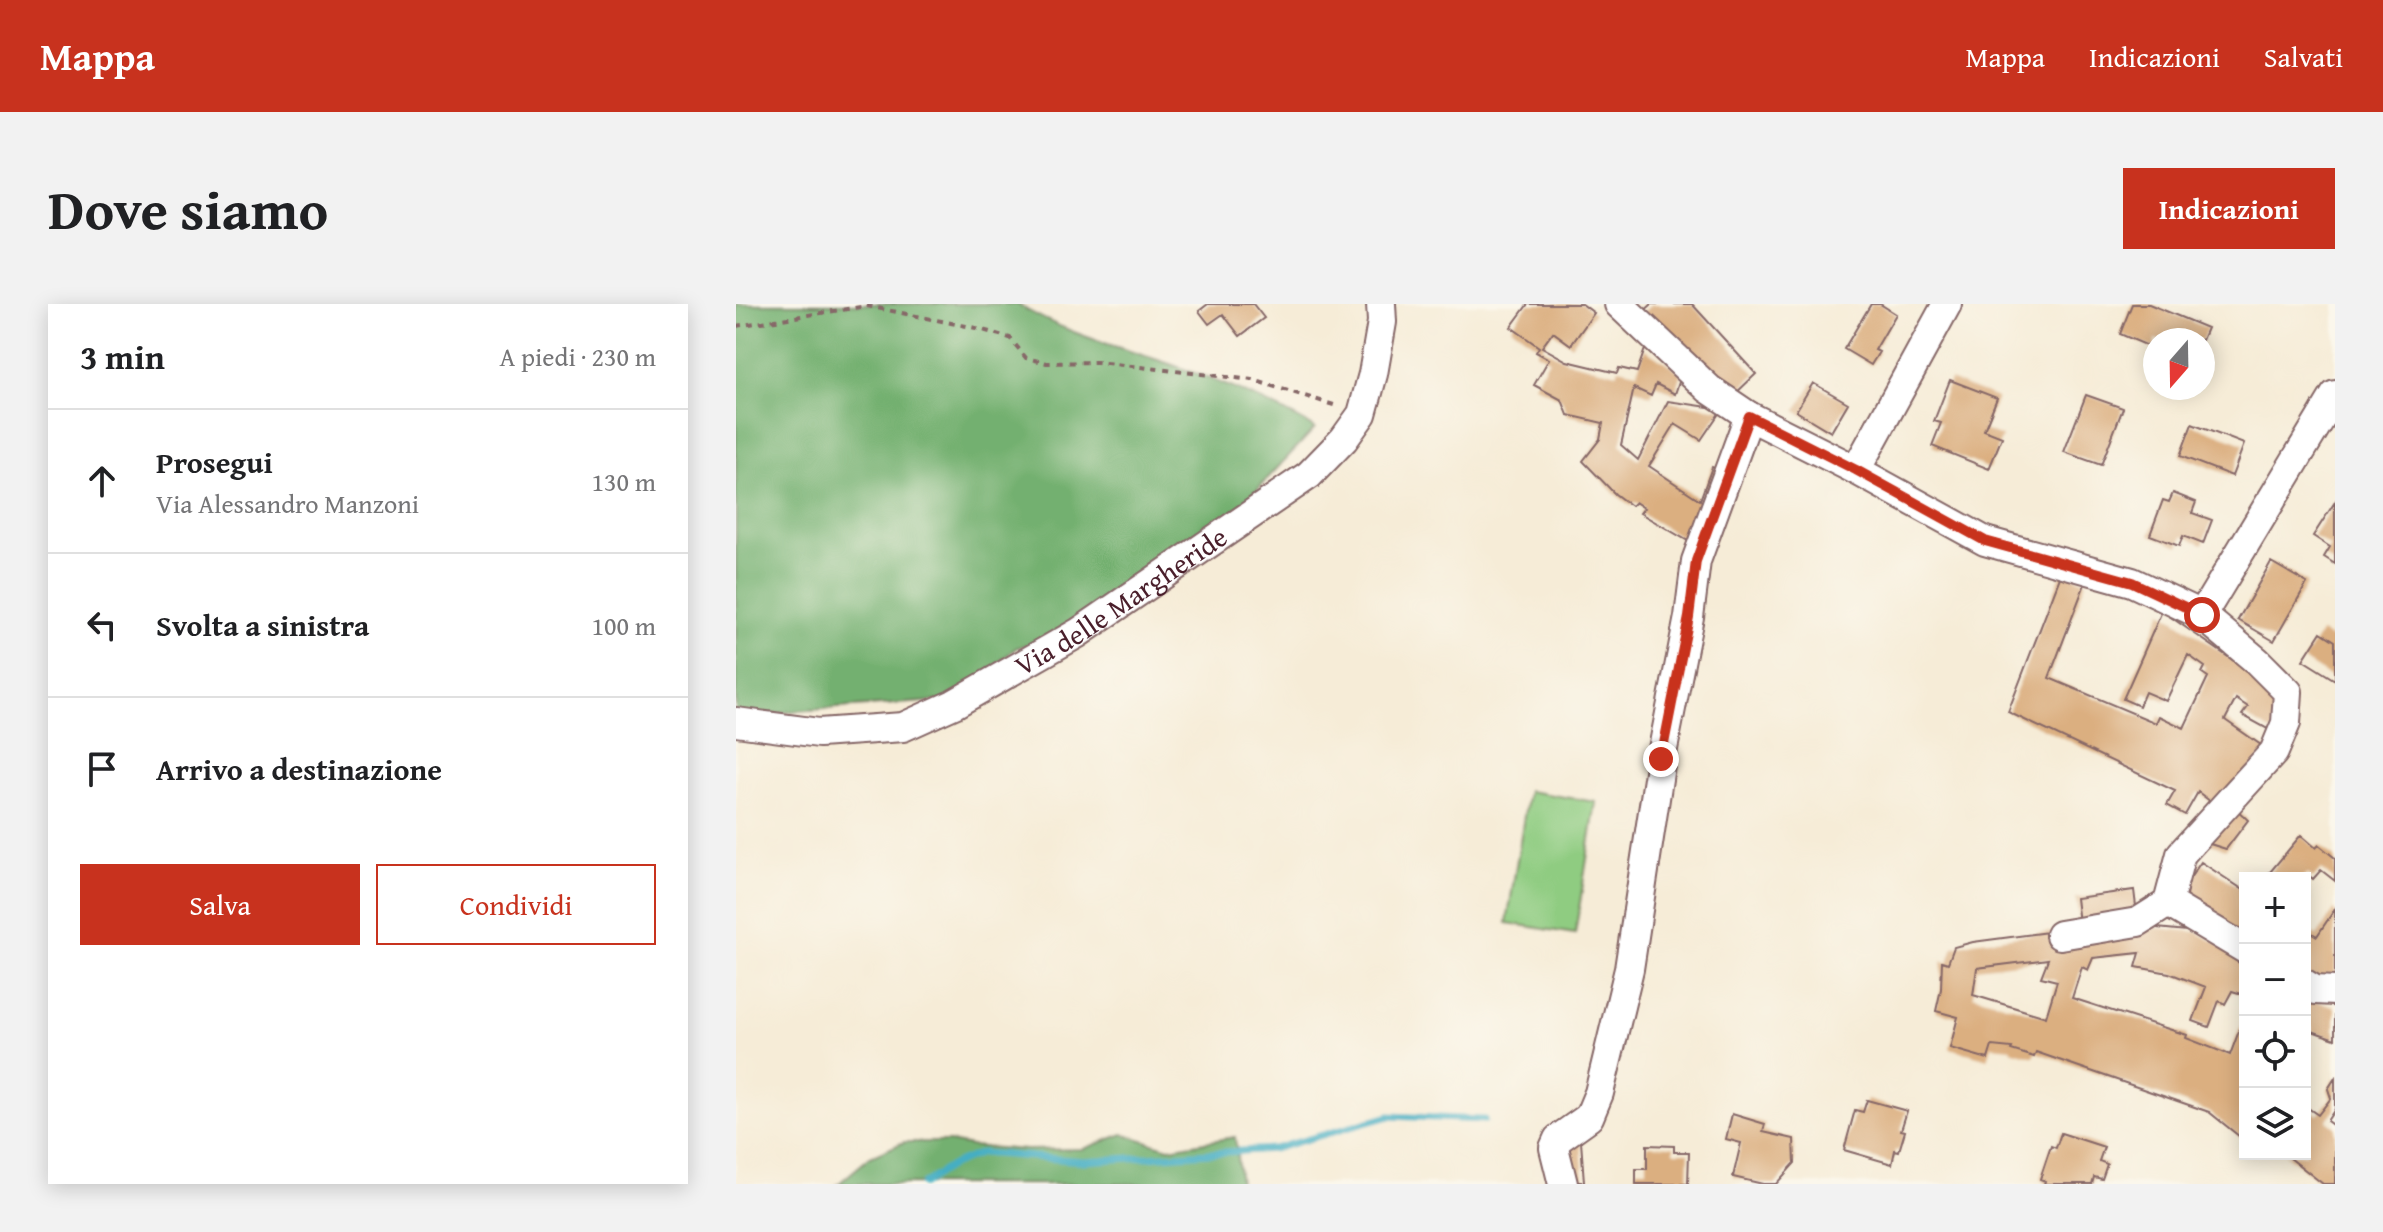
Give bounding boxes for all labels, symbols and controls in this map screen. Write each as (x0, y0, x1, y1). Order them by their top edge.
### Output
text: Mappa (40, 28, 155, 84)
text: Mappa (1965, 36, 2045, 77)
text: Indicazioni (2089, 36, 2220, 77)
text: Salvati (2264, 36, 2343, 77)
text: Dove siamo (48, 167, 328, 250)
button: Indicazioni (2123, 168, 2335, 249)
north arrow (2143, 328, 2215, 400)
text: 3 min (80, 332, 165, 381)
text: A piedi · 230 m (500, 337, 656, 376)
text: Prosegui (156, 440, 273, 484)
icon: ahead (80, 459, 124, 503)
text: 130 m (591, 462, 656, 501)
text: Via Alessandro Manzoni (156, 484, 419, 523)
street label: Via delle Margheride (1007, 516, 1235, 685)
route start (2184, 597, 2220, 633)
icon: left (80, 603, 124, 647)
text: Svolta a sinistra (156, 603, 369, 647)
text: 100 m (591, 606, 656, 645)
route end (1643, 741, 1679, 777)
icon: arrive (80, 747, 124, 791)
text: Arrivo a destinazione (156, 747, 442, 791)
button: Salva (80, 864, 360, 945)
button: Condividi (376, 864, 656, 945)
map controls (2239, 872, 2311, 1160)
button: + (2239, 872, 2311, 944)
button: − (2239, 944, 2311, 1016)
button: locate (2239, 1016, 2311, 1088)
button: layers (2239, 1088, 2311, 1160)

